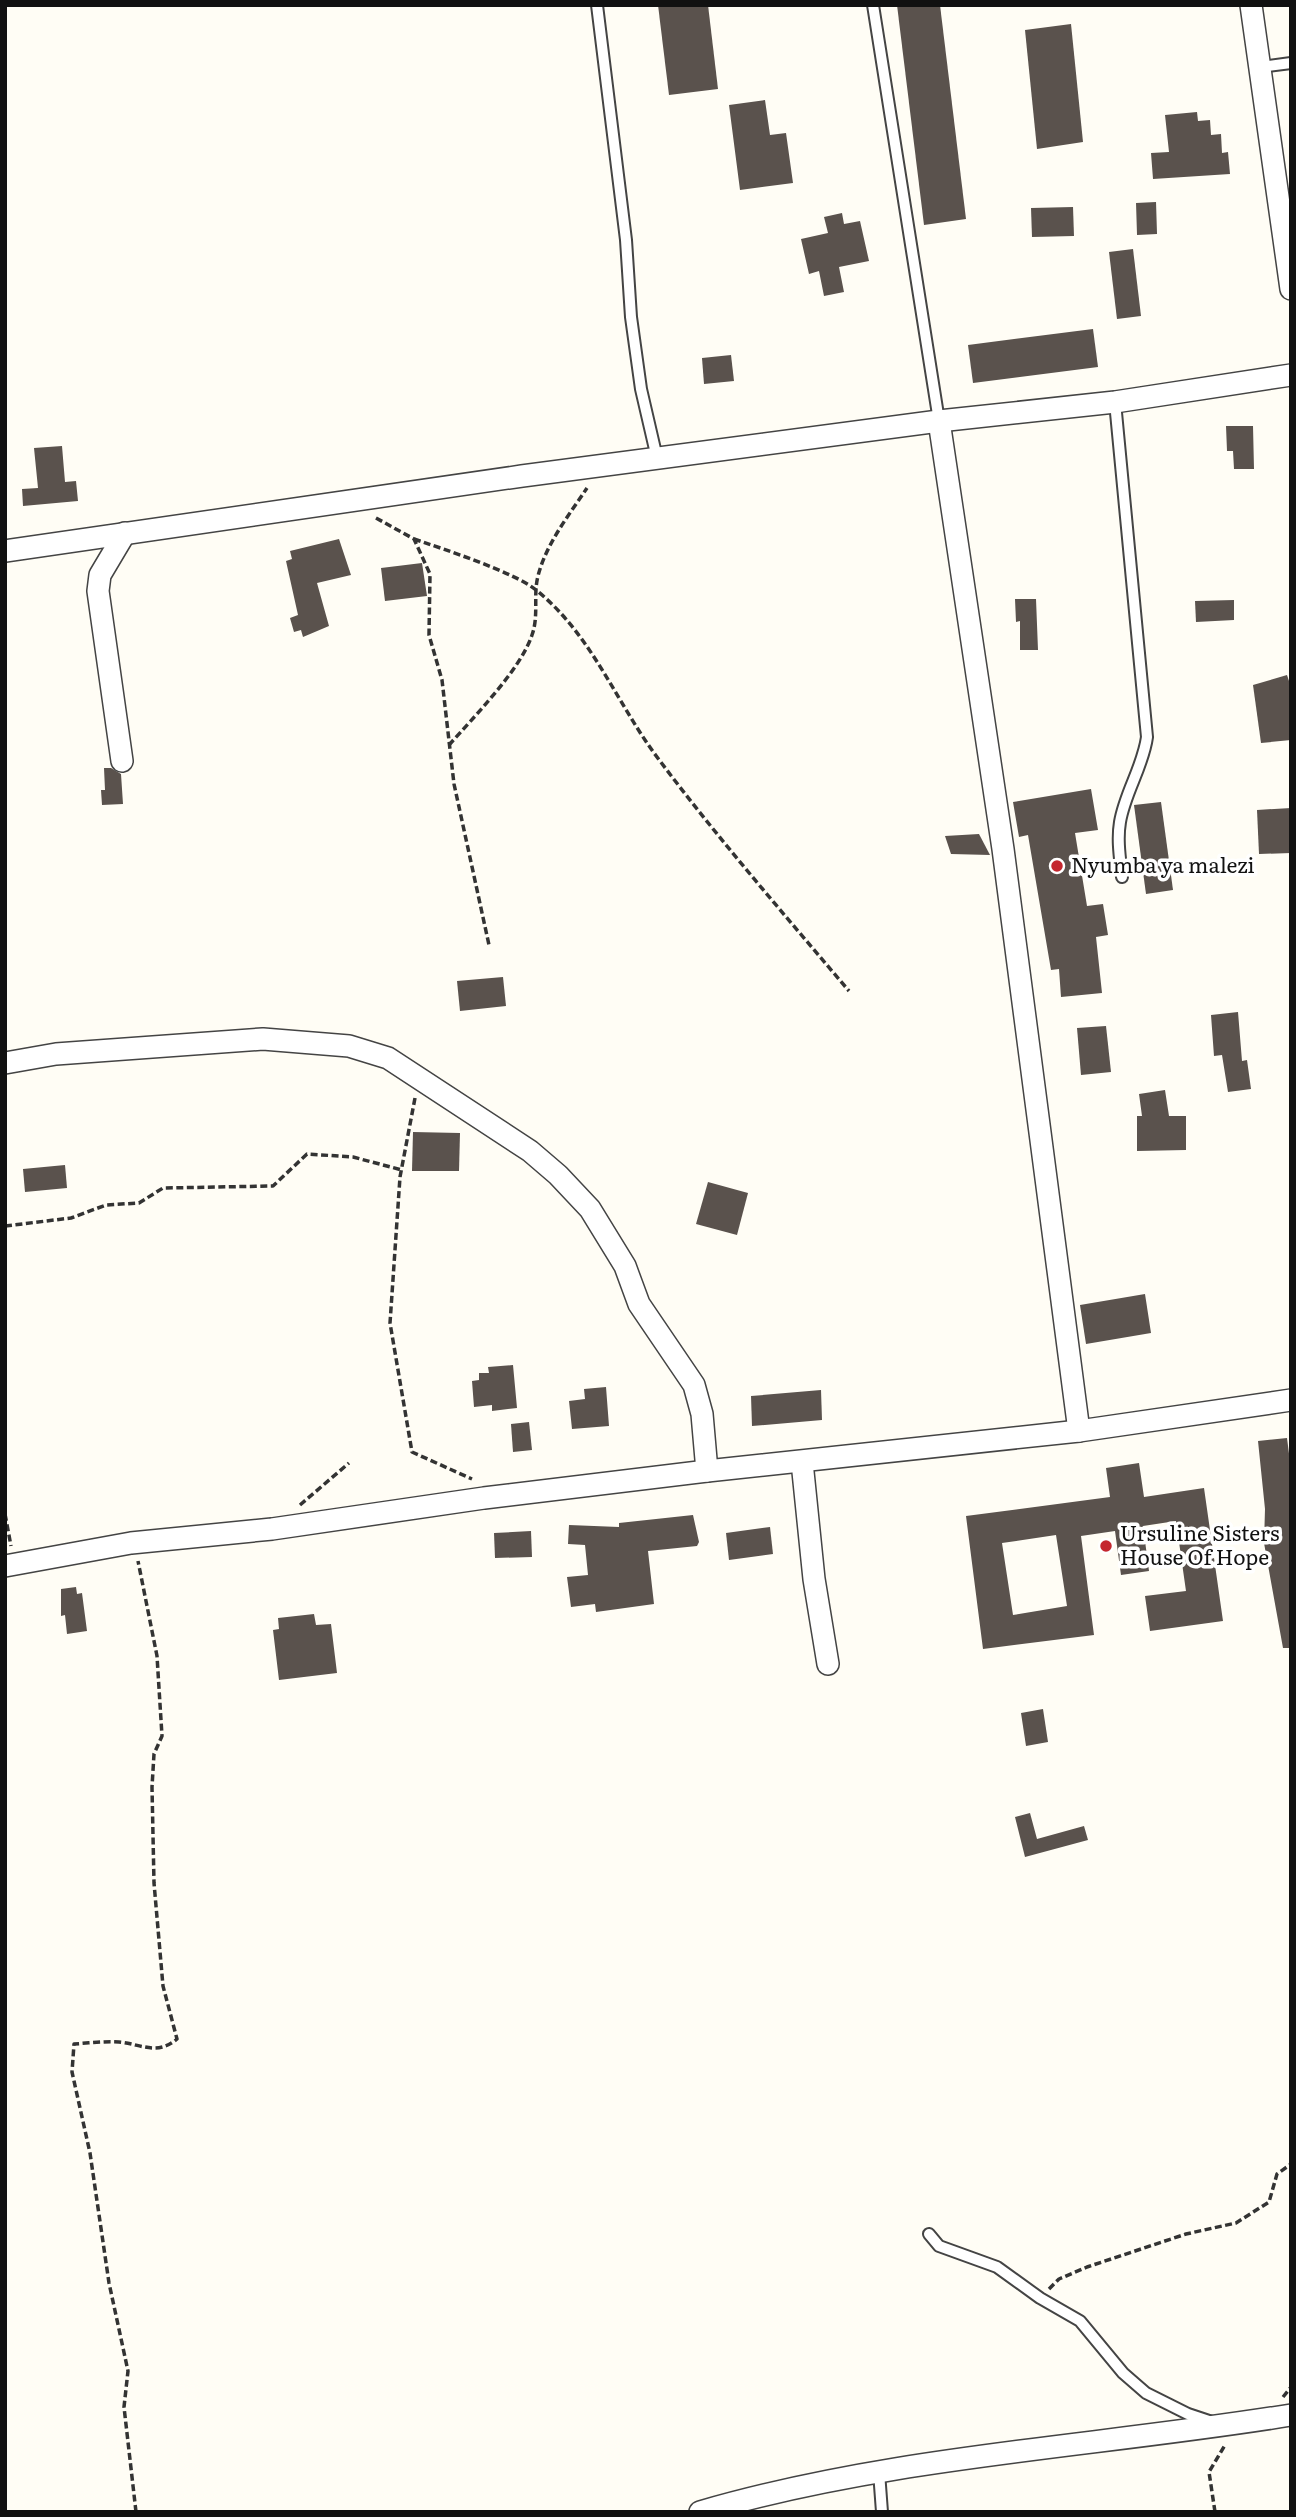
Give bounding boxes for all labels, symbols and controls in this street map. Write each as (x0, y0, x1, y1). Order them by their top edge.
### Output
place label: Nyumba ya malezi (1071, 848, 1255, 879)
marker: Nyumba ya malezi (1049, 858, 1065, 874)
place label: Ursuline Sisters House Of Hope (1120, 1516, 1279, 1571)
marker: Ursuline Sisters House Of Hope (1098, 1538, 1114, 1554)

